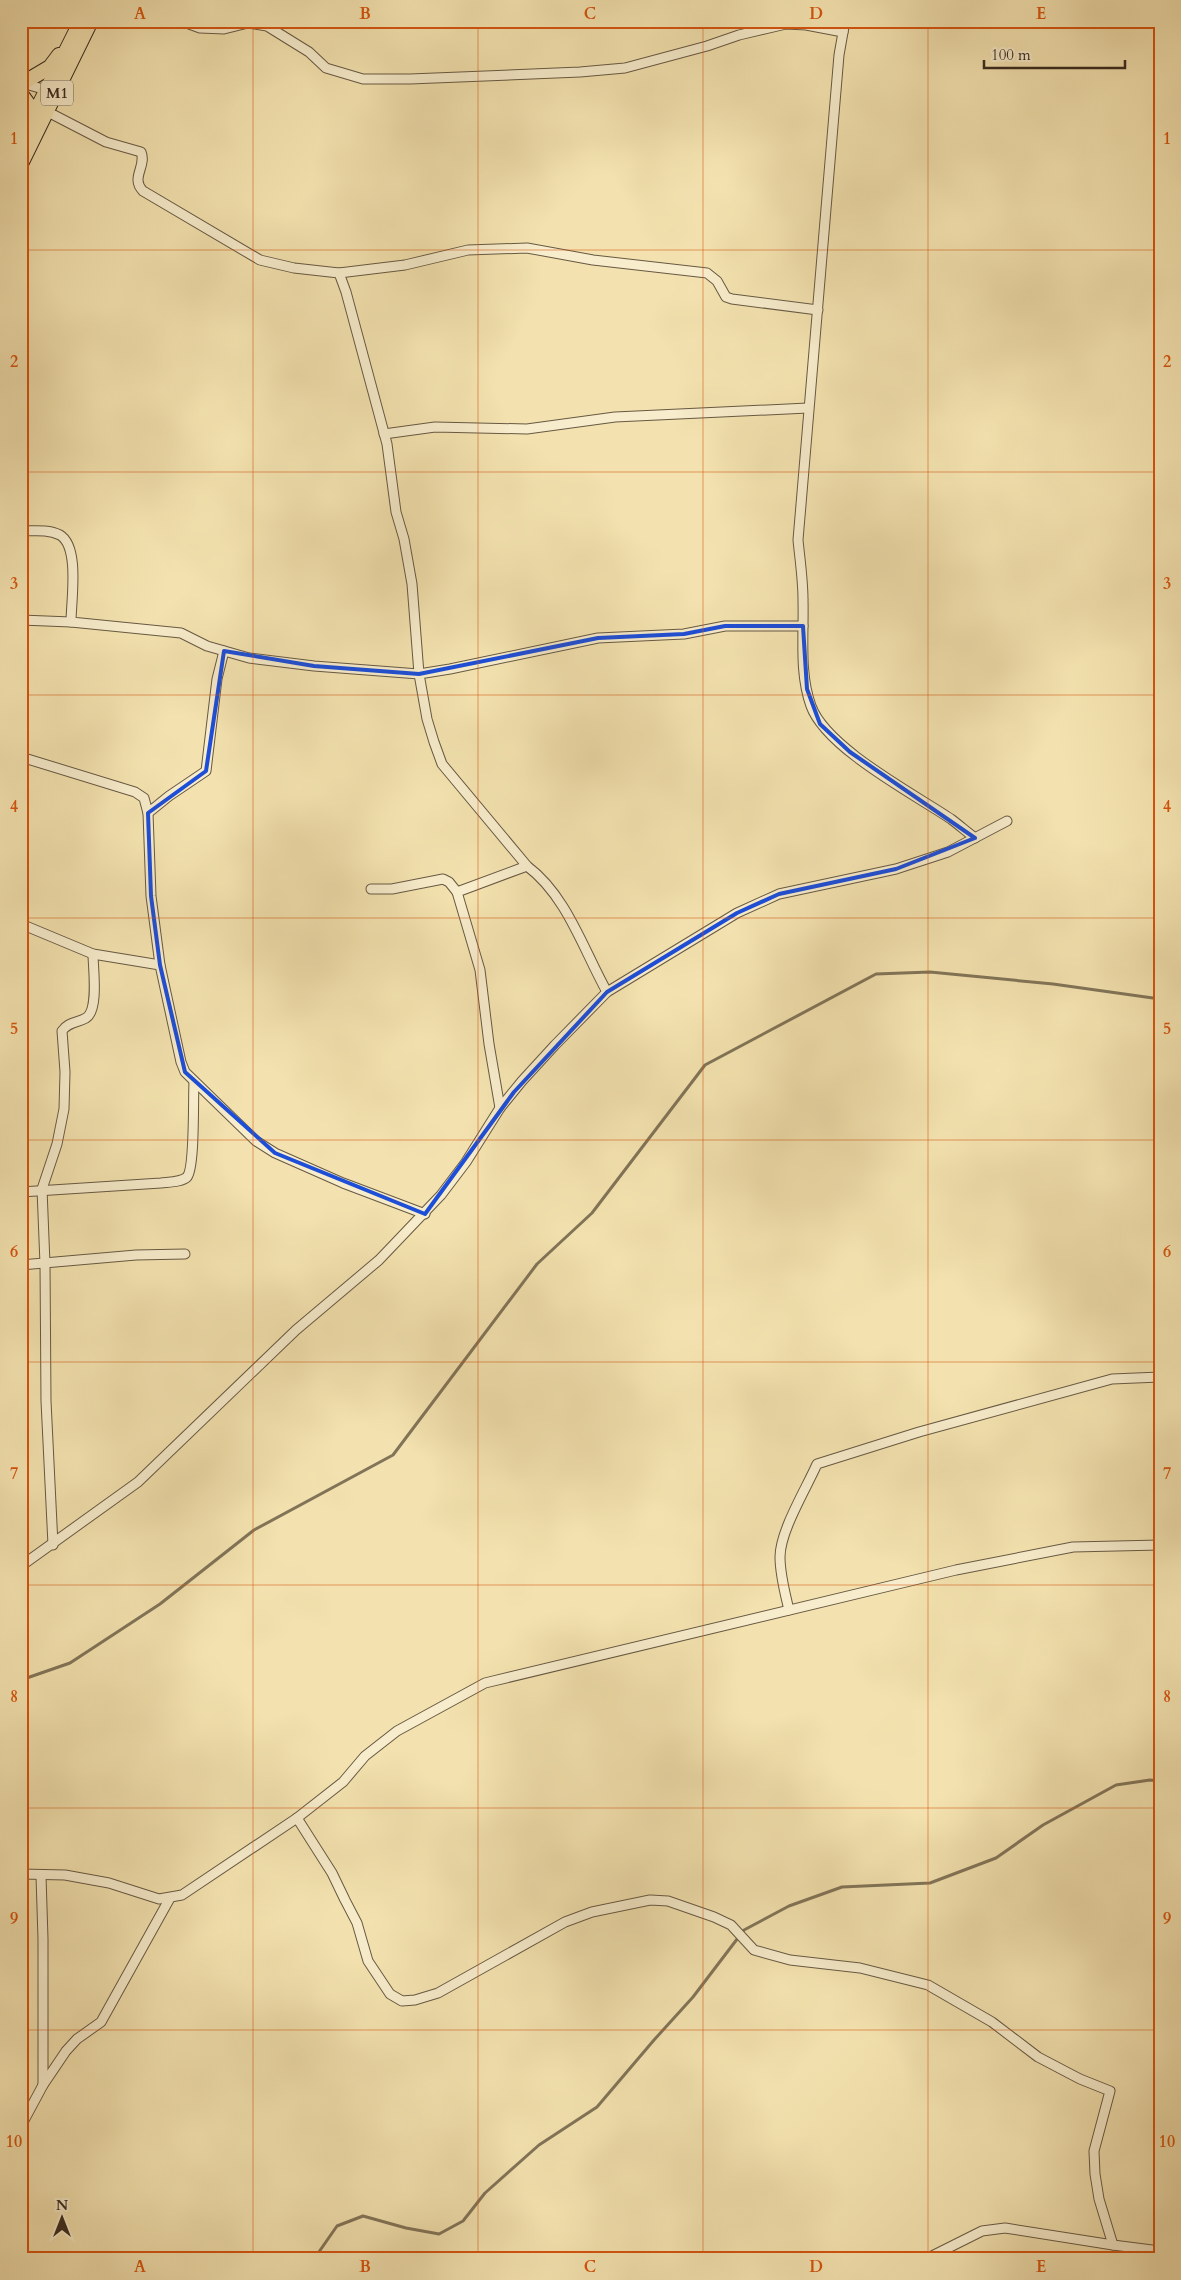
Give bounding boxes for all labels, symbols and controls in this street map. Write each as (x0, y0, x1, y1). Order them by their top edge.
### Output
text: A (134, 3, 146, 25)
text: B (359, 3, 371, 25)
text: C (584, 3, 596, 25)
text: D (809, 3, 823, 25)
text: E (1036, 3, 1046, 25)
scale bar (984, 38, 1125, 70)
text: 100 m (991, 45, 1031, 65)
road number: M1 (41, 80, 73, 106)
text: 1 (10, 128, 18, 150)
text: 1 (1163, 128, 1171, 150)
text: 2 (10, 351, 18, 373)
text: 2 (1163, 351, 1171, 373)
text: 3 (10, 573, 18, 595)
text: 3 (1163, 573, 1171, 595)
text: 4 (10, 796, 18, 818)
text: 4 (1163, 796, 1171, 818)
text: 5 (10, 1018, 18, 1040)
text: 5 (1163, 1018, 1171, 1040)
text: 6 (10, 1241, 18, 1263)
text: 6 (1163, 1241, 1171, 1263)
text: 7 (10, 1463, 18, 1485)
text: 7 (1163, 1463, 1171, 1485)
text: 8 (10, 1686, 18, 1708)
text: 8 (1163, 1686, 1171, 1708)
text: 9 (10, 1908, 18, 1930)
text: 9 (1163, 1908, 1171, 1930)
text: 10 (6, 2131, 22, 2153)
text: 10 (1159, 2131, 1175, 2153)
north arrow (38, 2192, 88, 2242)
text: N (56, 2196, 68, 2215)
text: A (134, 2256, 146, 2278)
text: B (359, 2256, 371, 2278)
text: C (584, 2256, 596, 2278)
text: D (809, 2256, 823, 2278)
text: E (1036, 2256, 1046, 2278)

